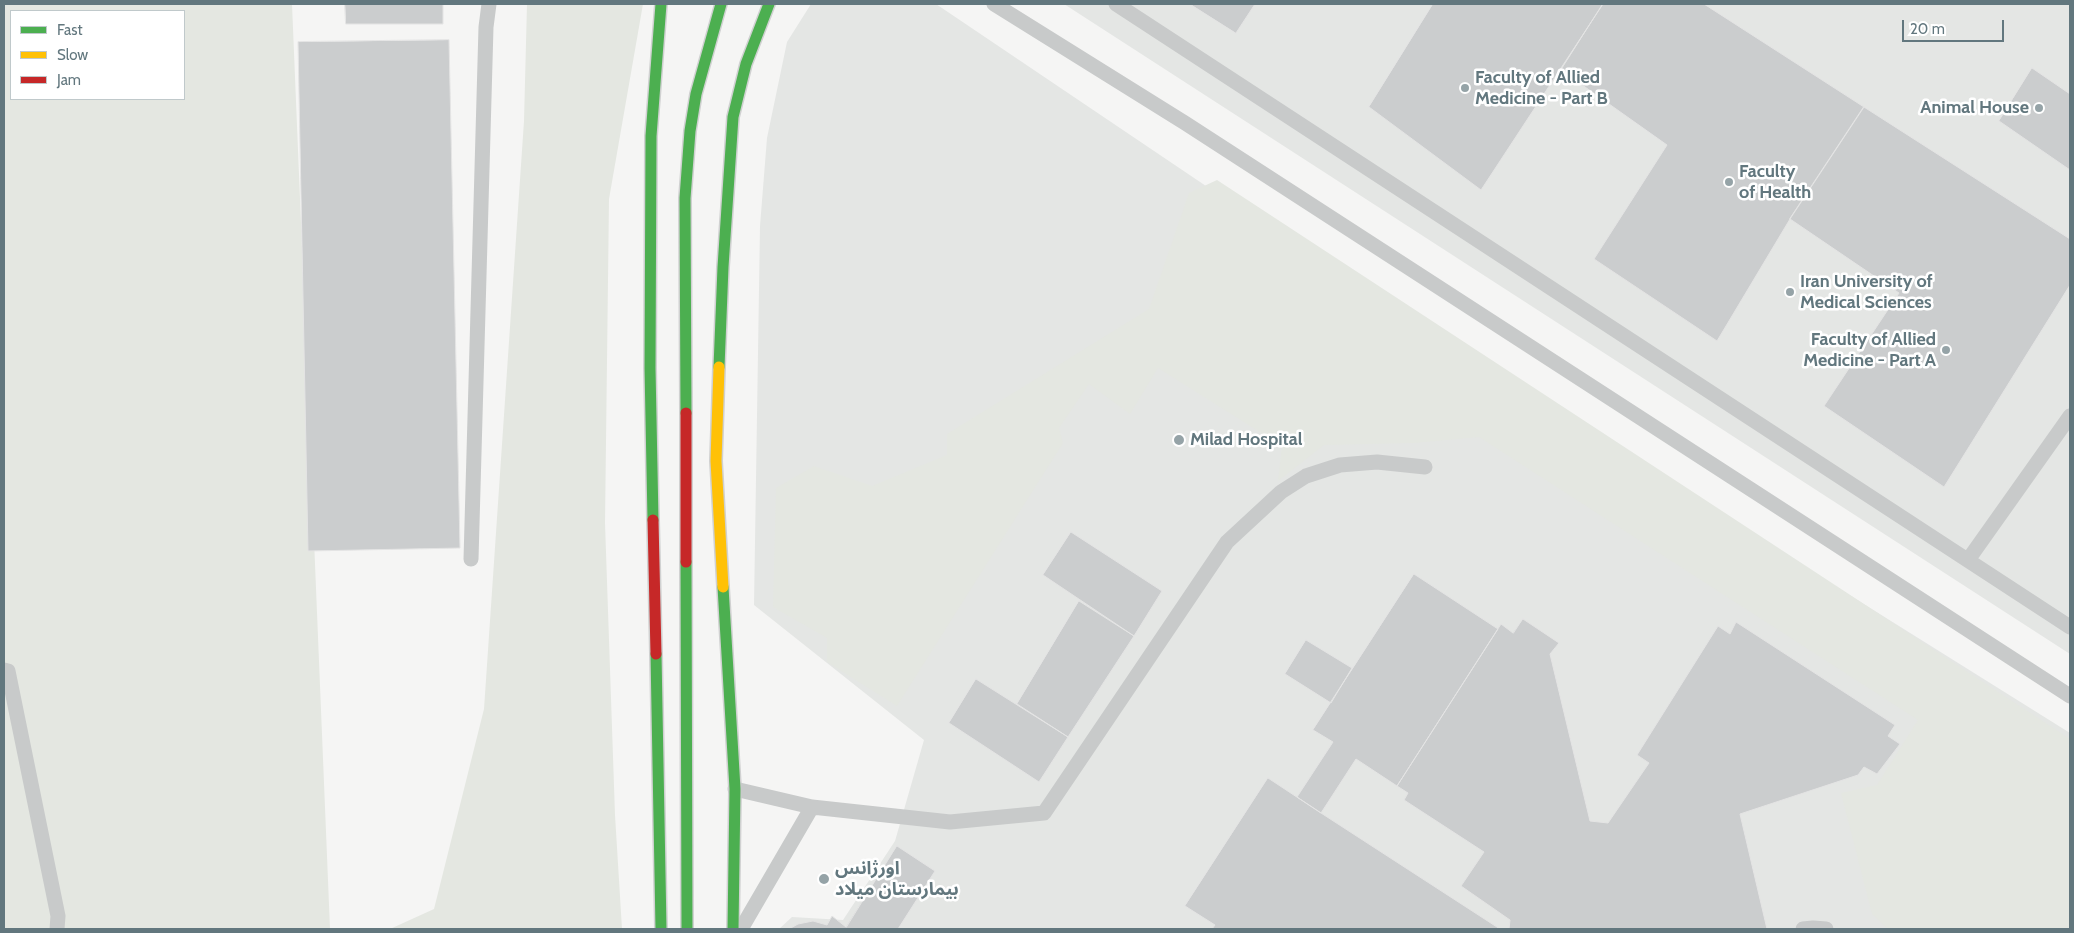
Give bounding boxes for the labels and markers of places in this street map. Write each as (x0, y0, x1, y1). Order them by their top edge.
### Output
place label: Faculty of Allied Medicine - Part B (1475, 67, 1608, 110)
marker: Faculty of Allied Medicine - Part B (1459, 82, 1471, 94)
place label: Animal House (1920, 97, 2029, 119)
marker: Animal House (2033, 102, 2045, 114)
place label: Faculty of Health (1739, 161, 1811, 203)
marker: Faculty of Health (1723, 176, 1735, 188)
place label: Iran University of Medical Sciences (1800, 271, 1933, 314)
marker: Iran University of Medical Sciences (1784, 286, 1796, 298)
place label: Faculty of Allied Medicine - Part A (1803, 329, 1936, 372)
marker: Faculty of Allied Medicine - Part A (1940, 344, 1952, 356)
place label: Milad Hospital (1190, 429, 1302, 451)
marker: Milad Hospital (1172, 433, 1186, 447)
place label: اورژانس بیمارستان میلاد (835, 858, 959, 901)
marker: اورژانس بیمارستان میلاد (817, 872, 831, 886)

